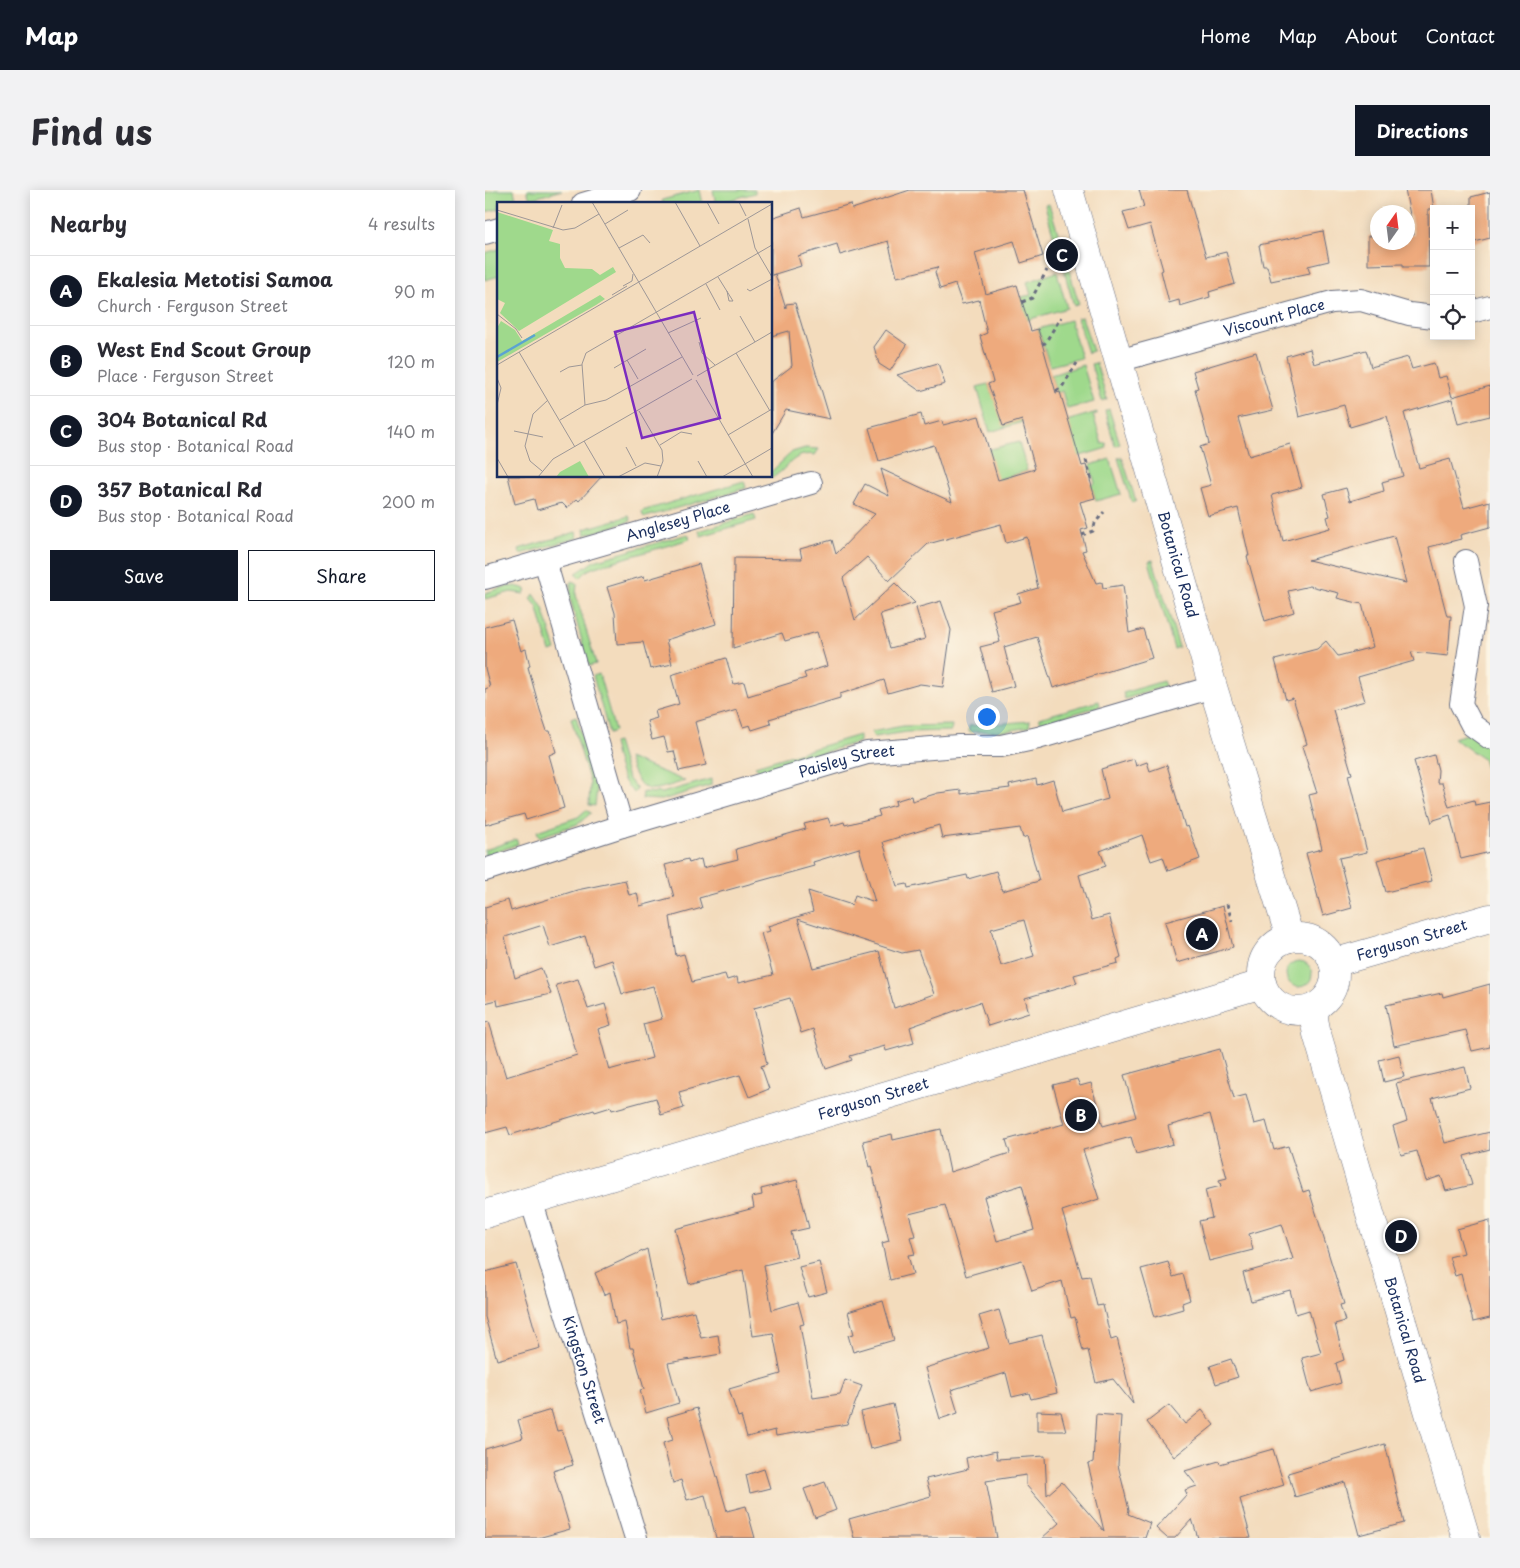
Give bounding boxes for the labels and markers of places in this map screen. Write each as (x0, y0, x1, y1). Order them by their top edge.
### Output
pin: C (1046, 236, 1078, 274)
pin: A (1186, 915, 1218, 953)
pin: B (1065, 1096, 1097, 1134)
pin: D (1385, 1217, 1417, 1255)

